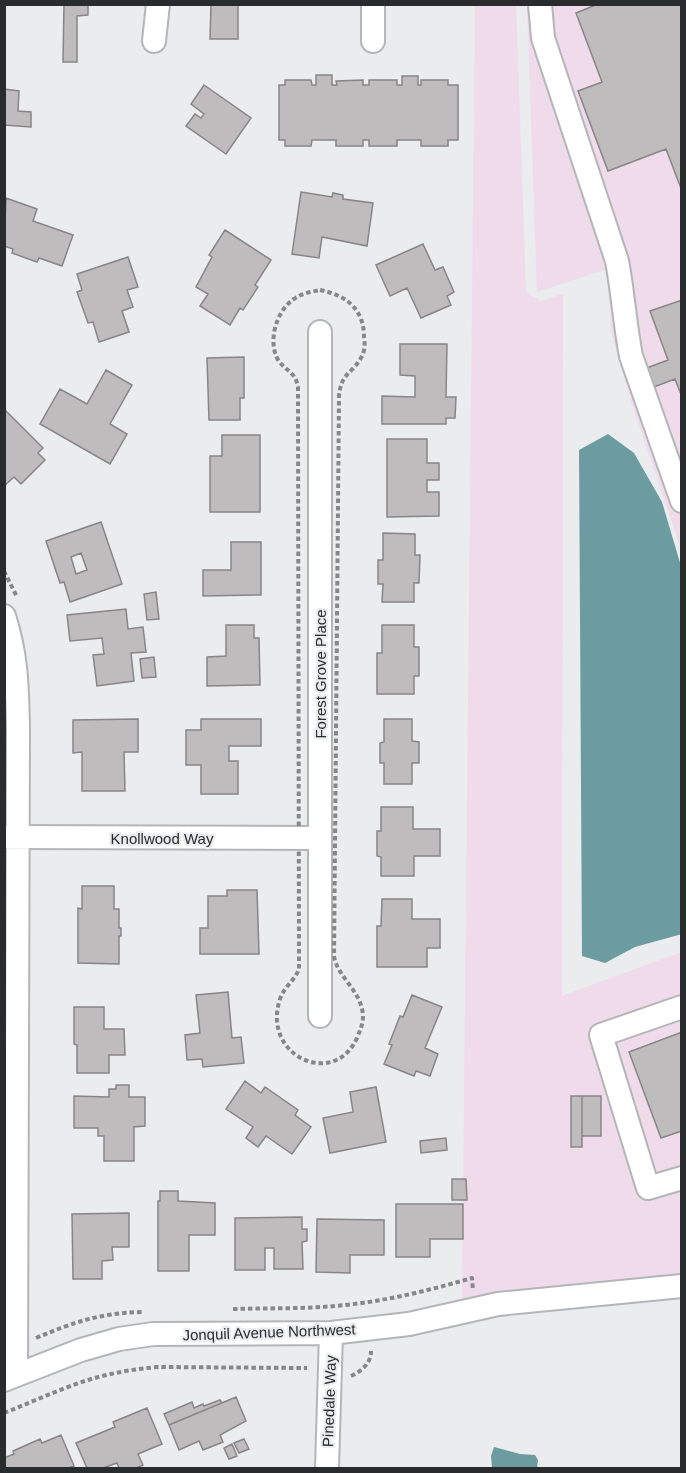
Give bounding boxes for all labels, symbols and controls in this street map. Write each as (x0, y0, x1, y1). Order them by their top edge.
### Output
street label: Forest Grove Place (312, 609, 329, 739)
street label: Knollwood Way (111, 830, 214, 847)
street label: Jonquil Avenue Northwest (182, 1320, 357, 1344)
street label: Pinedale Way (319, 1354, 339, 1447)

